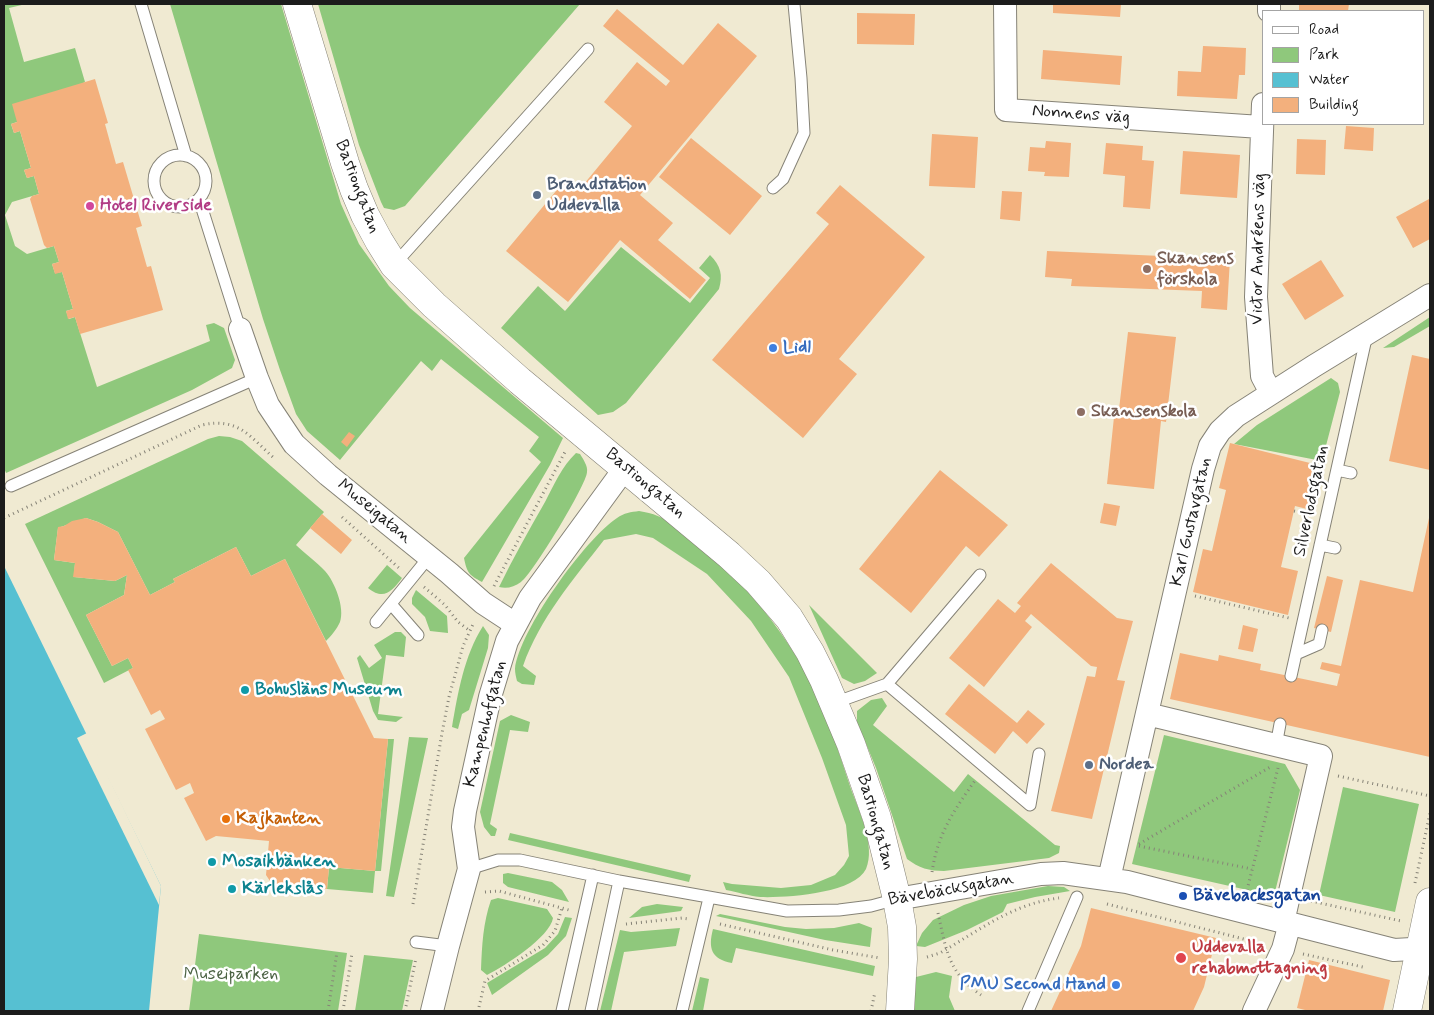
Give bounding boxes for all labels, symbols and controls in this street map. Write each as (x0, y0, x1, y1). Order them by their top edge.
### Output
legend (1262, 10, 1424, 125)
text: Road (1309, 20, 1339, 40)
text: Park (1309, 45, 1339, 65)
text: Water (1309, 70, 1349, 90)
text: Building (1309, 95, 1359, 115)
street label: Nonnens väg (1031, 101, 1131, 129)
street label: Bastiongatan (329, 137, 385, 237)
street label: Victor Andréens väg (1247, 173, 1271, 325)
place label: Brandstation Uddevalla (547, 174, 646, 216)
marker: Brandstation Uddevalla (531, 189, 543, 201)
place label: Hotel Riverside (100, 195, 212, 217)
marker: Hotel Riverside (84, 200, 96, 212)
place label: Skansens förskola (1157, 248, 1234, 290)
marker: Skansens förskola (1141, 263, 1153, 275)
place label: Lidl (783, 337, 811, 359)
marker: Lidl (767, 342, 779, 354)
place label: Skansenskola (1091, 401, 1197, 423)
marker: Skansenskola (1075, 406, 1087, 418)
street label: Silverlodsgatan (1290, 443, 1334, 559)
street label: Bastiongatan (600, 444, 690, 524)
street label: Karl Gustavgatan (1167, 455, 1217, 589)
street label: Museigatan (332, 475, 416, 549)
street label: Kampenhofgatan (460, 658, 512, 790)
place label: Bohusläns Museum (255, 679, 402, 701)
marker: Bohusläns Museum (239, 684, 251, 696)
place label: Nordea (1099, 754, 1154, 776)
marker: Nordea (1083, 759, 1095, 771)
street label: Bastiongatan (851, 772, 899, 872)
place label: Kajkanten (236, 808, 321, 830)
marker: Kajkanten (220, 813, 232, 825)
place label: Mosaikbänken (222, 851, 336, 873)
marker: Mosaikbänken (206, 856, 218, 868)
street label: Bävebäcksgatan (886, 868, 1016, 912)
place label: Kärlekslås (242, 878, 323, 900)
marker: Kärlekslås (226, 883, 238, 895)
place label: Bävebacksgatan (1193, 885, 1321, 907)
marker: Bävebacksgatan (1177, 890, 1189, 902)
place label: Uddevalla rehabmottagning (1192, 937, 1327, 980)
marker: Uddevalla rehabmottagning (1174, 951, 1188, 965)
park label: Museiparken (184, 964, 278, 986)
place label: PMU Second Hand (960, 974, 1106, 996)
marker: PMU Second Hand (1110, 979, 1122, 991)

